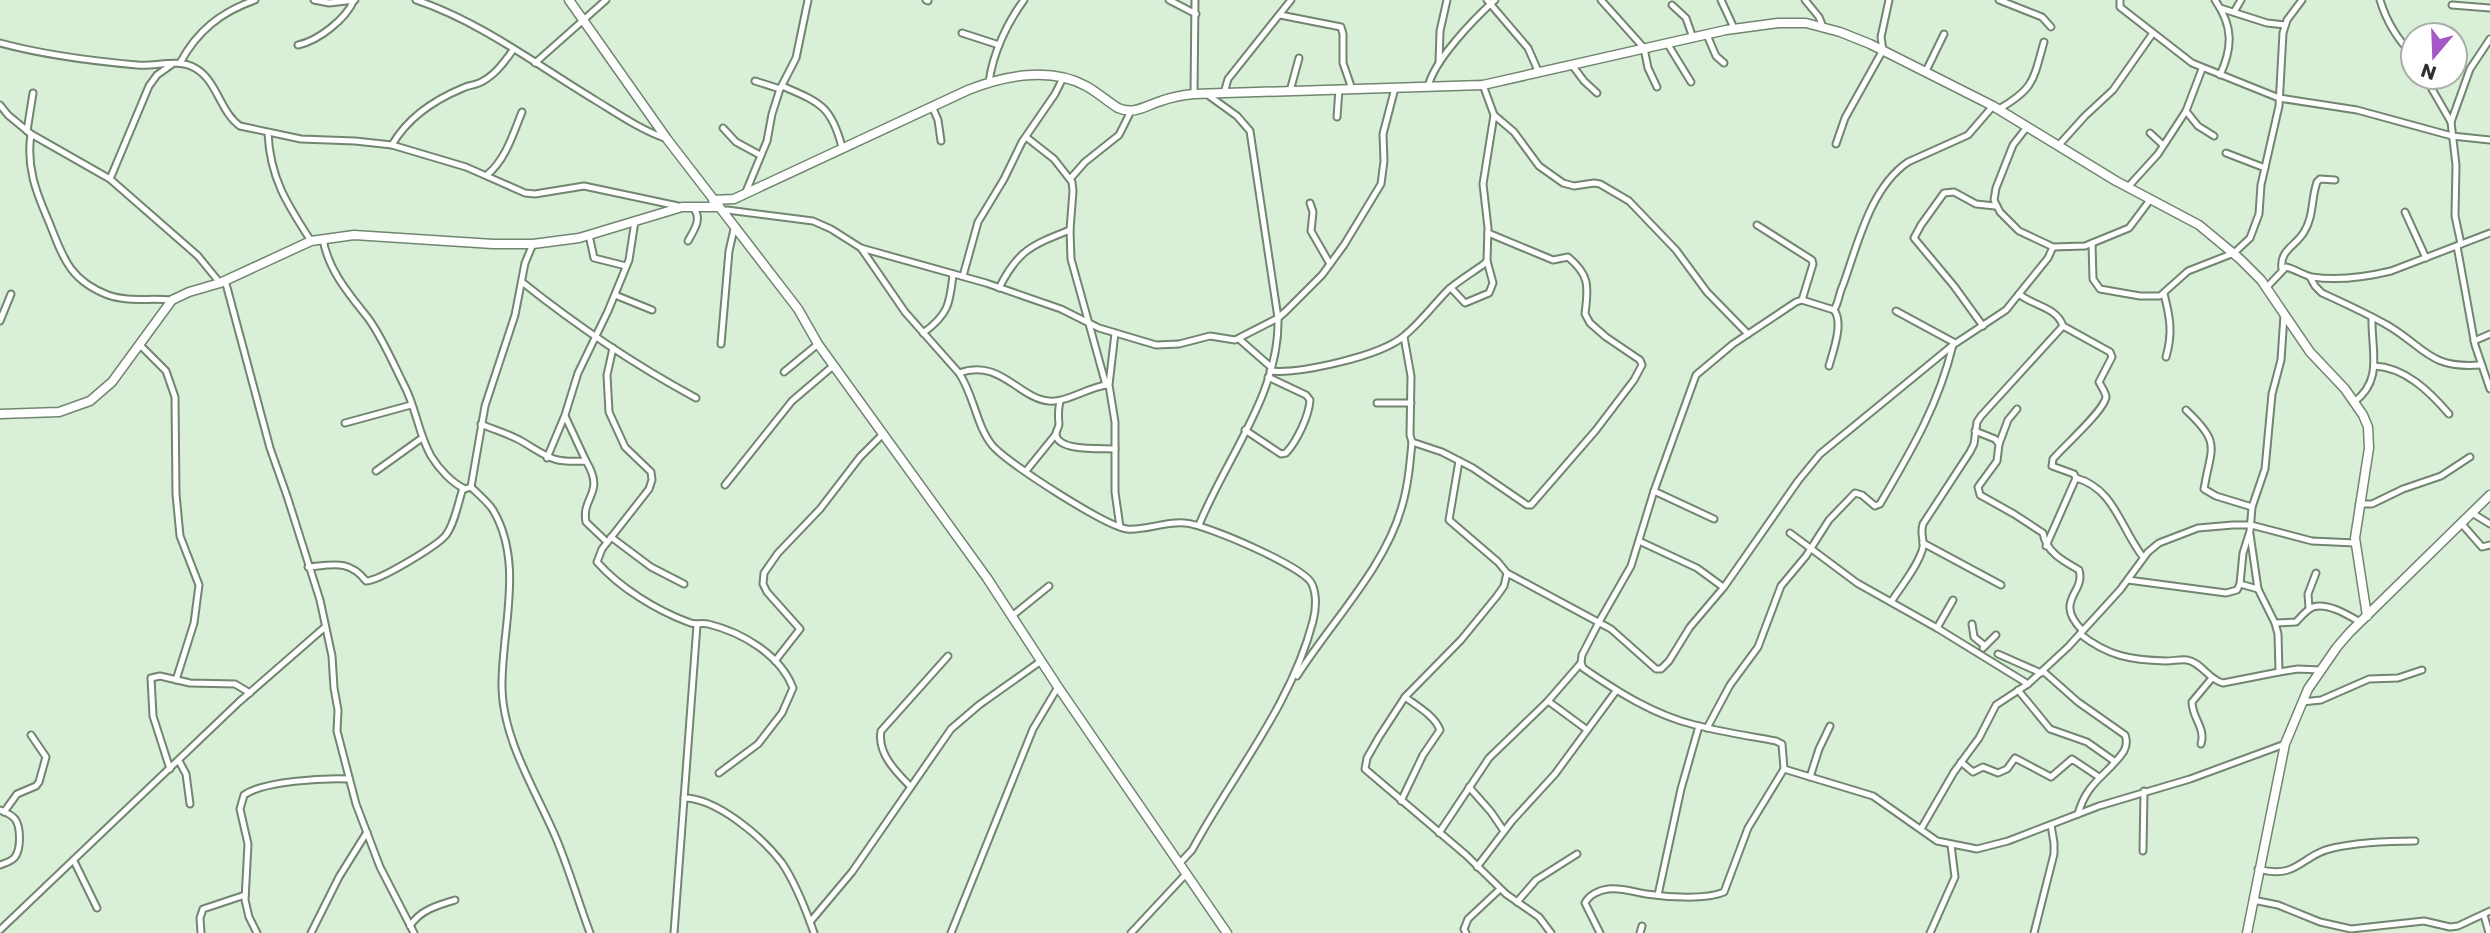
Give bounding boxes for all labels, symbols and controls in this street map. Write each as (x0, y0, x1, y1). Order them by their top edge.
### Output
north arrow (2399, 21, 2469, 91)
text: N (2417, 57, 2440, 87)

